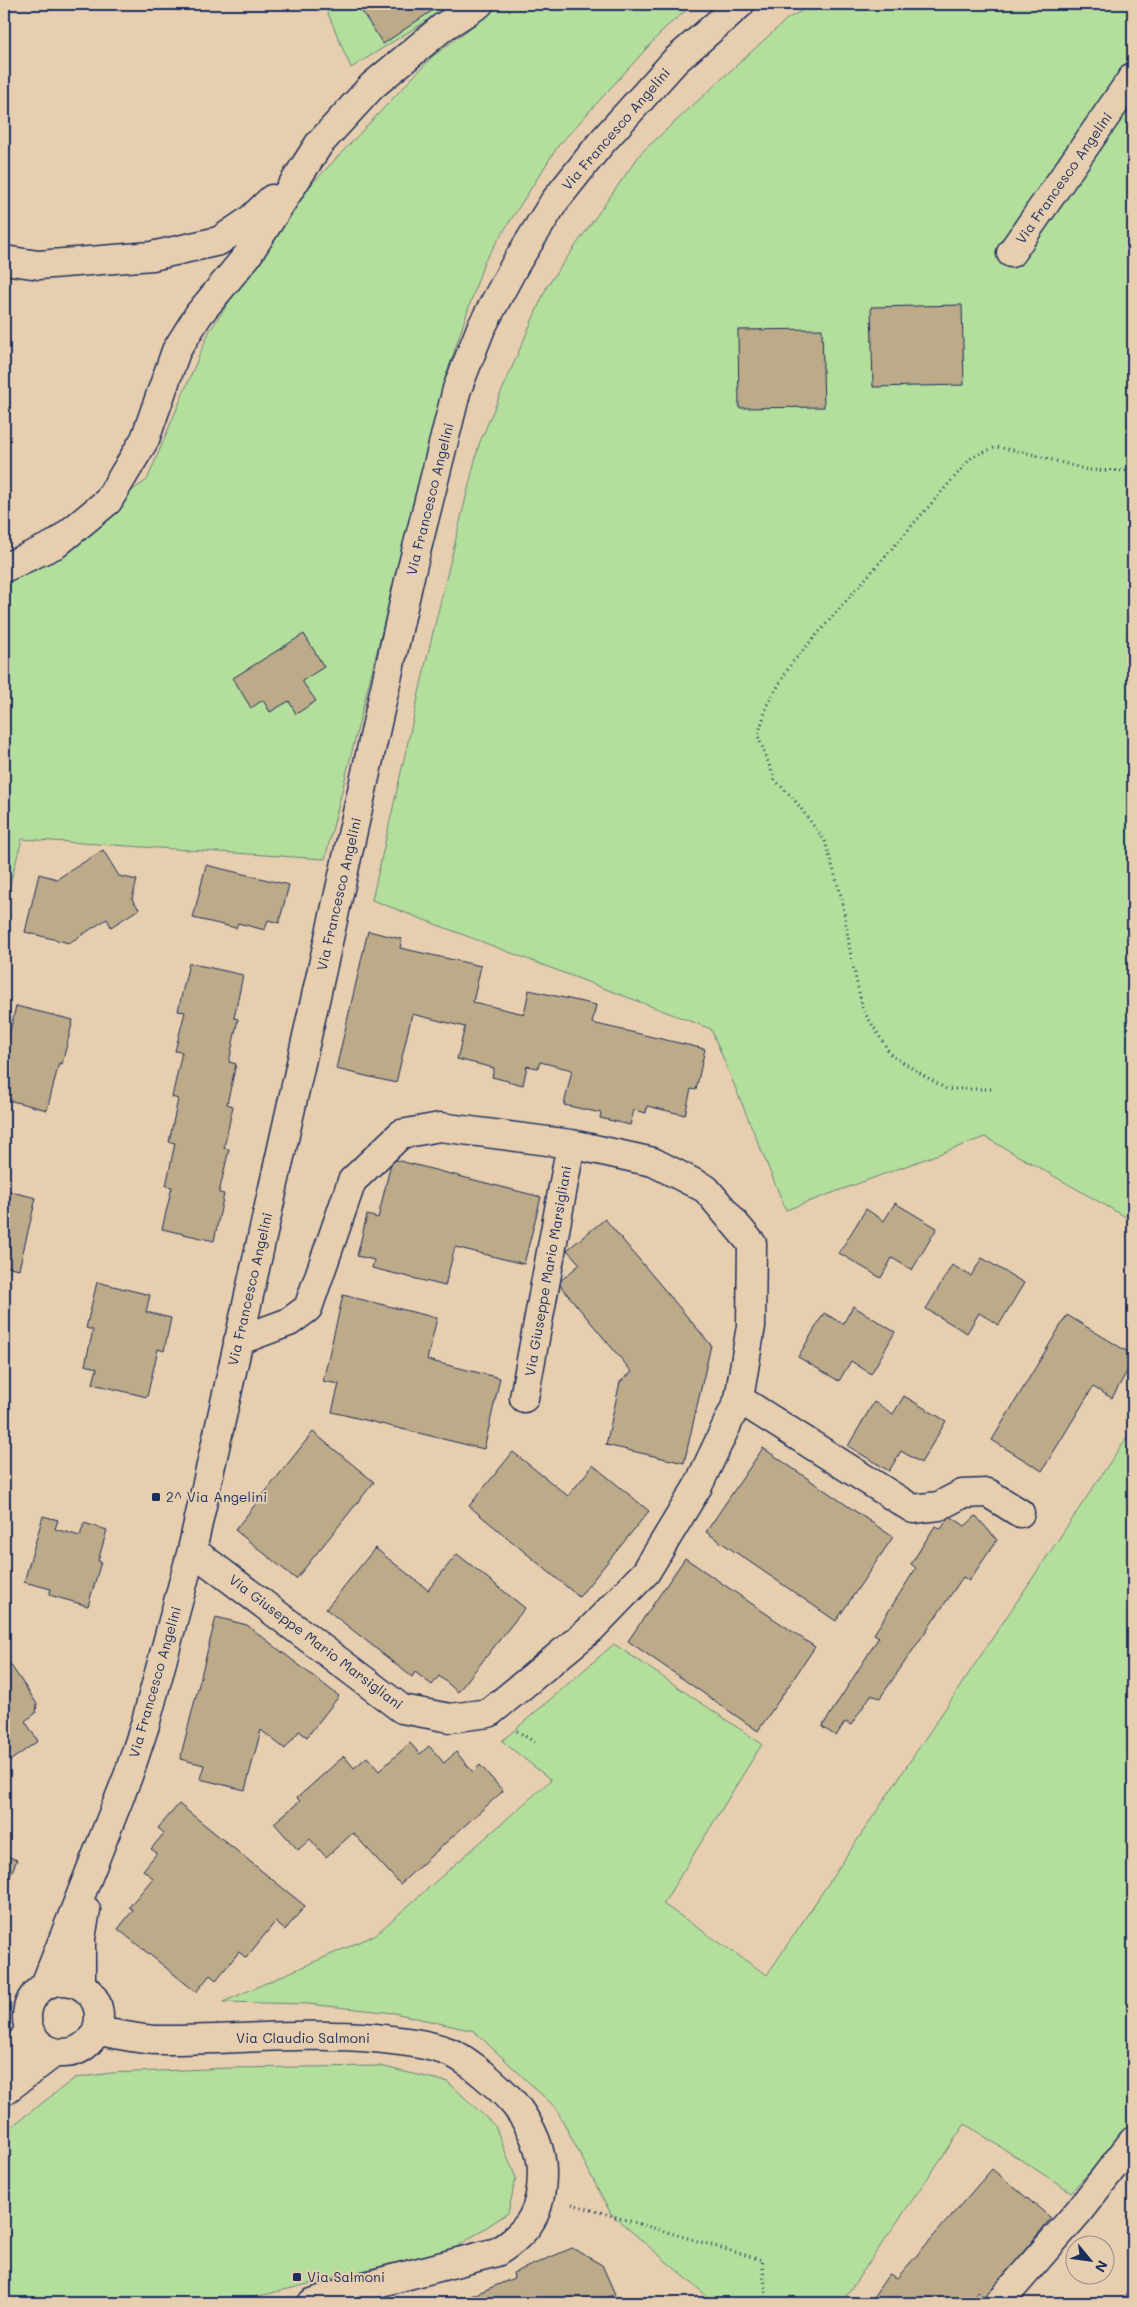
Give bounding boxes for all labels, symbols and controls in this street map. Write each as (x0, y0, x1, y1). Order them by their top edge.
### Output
street label: Via Francesco Angelini (557, 63, 674, 194)
street label: Via Francesco Angelini (1011, 108, 1116, 247)
street label: Via Francesco Angelini (401, 421, 458, 577)
street label: Via Francesco Angelini (312, 815, 365, 972)
street label: Via Giuseppe Mario Marsigliani (520, 1164, 575, 1378)
street label: Via Francesco Angelini (223, 1210, 276, 1367)
place label: 2^ Via Angelini (166, 1487, 267, 1506)
marker: 2^ Via Angelini (150, 1491, 162, 1503)
street label: Via Giuseppe Mario Marsigliani (225, 1570, 407, 1713)
street label: Via Francesco Angelini (124, 1604, 185, 1760)
street label: Via Claudio Salmoni (236, 2028, 370, 2047)
north arrow (1064, 2234, 1114, 2284)
text: N (1091, 2257, 1113, 2276)
place label: Via Salmoni (307, 2267, 385, 2286)
marker: Via Salmoni (291, 2271, 303, 2283)

